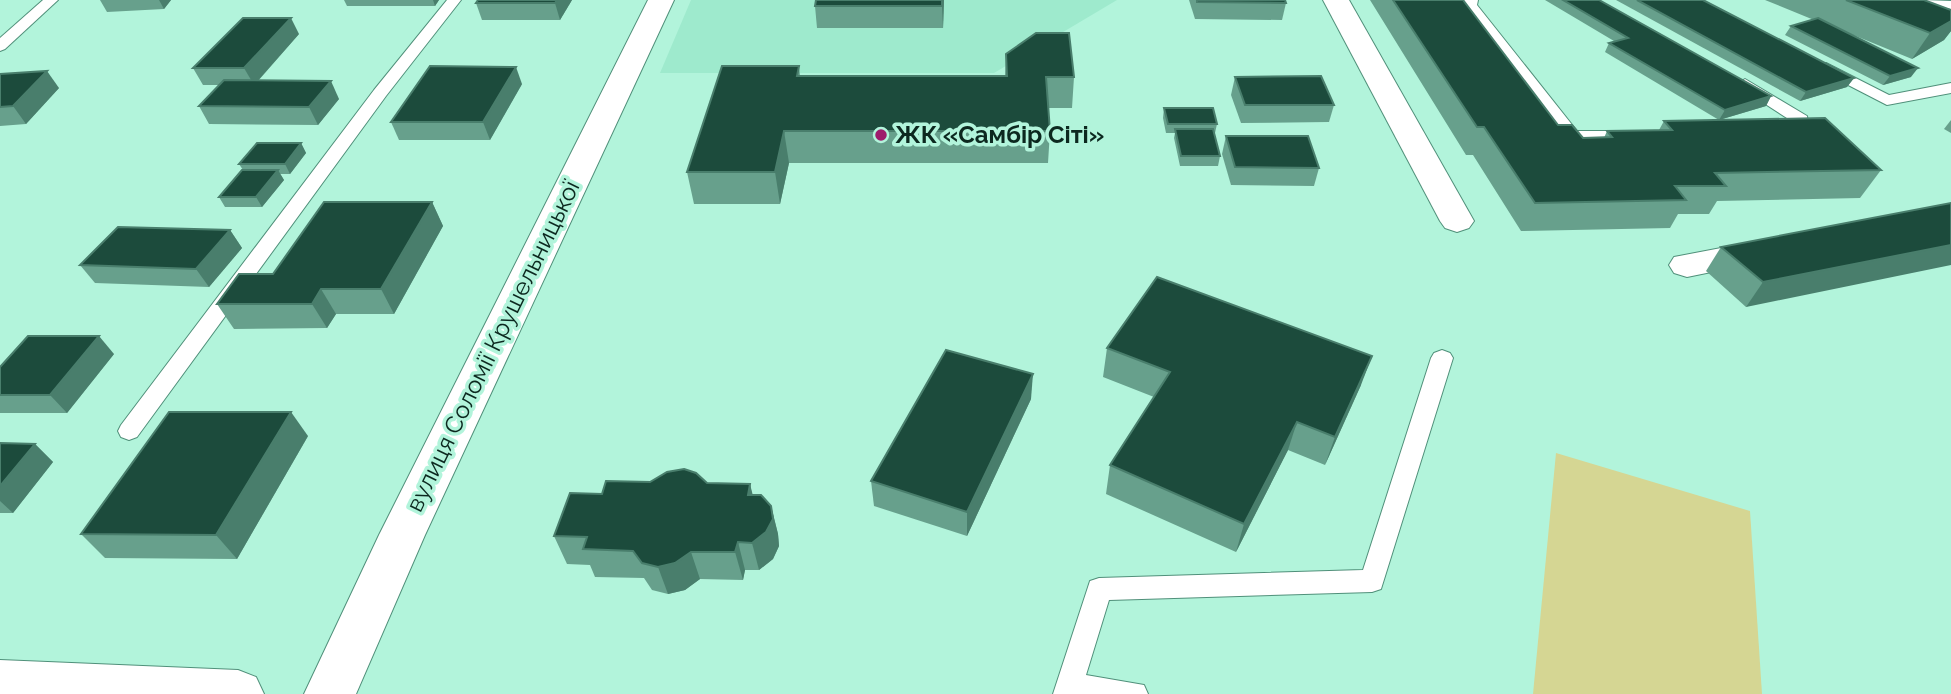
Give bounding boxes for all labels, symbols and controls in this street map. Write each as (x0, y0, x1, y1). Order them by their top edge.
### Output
place label: ЖК «Самбір Сіті» (895, 120, 1104, 149)
marker: ЖК «Самбір Сіті» (873, 127, 889, 143)
street label: вулиця Соломії Крушельницької (400, 175, 586, 516)

